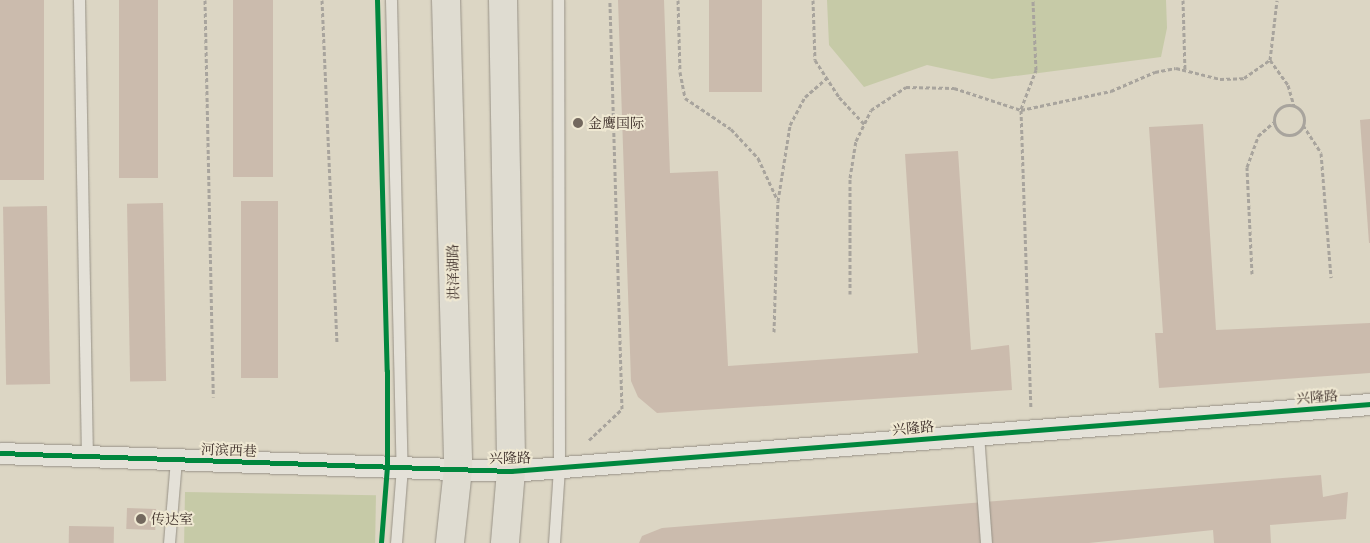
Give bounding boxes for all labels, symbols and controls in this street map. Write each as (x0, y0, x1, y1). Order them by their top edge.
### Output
place label: 金鹰国际 (588, 115, 644, 131)
marker: 金鹰国际 (572, 117, 584, 129)
street label: 洪泽湖路 (444, 244, 462, 300)
street label: 兴隆路 (1295, 387, 1339, 407)
street label: 兴隆路 (891, 418, 935, 438)
street label: 河滨西巷 (201, 441, 257, 459)
street label: 兴隆路 (489, 449, 531, 467)
place label: 传达室 (151, 511, 193, 527)
marker: 传达室 (135, 513, 147, 525)

